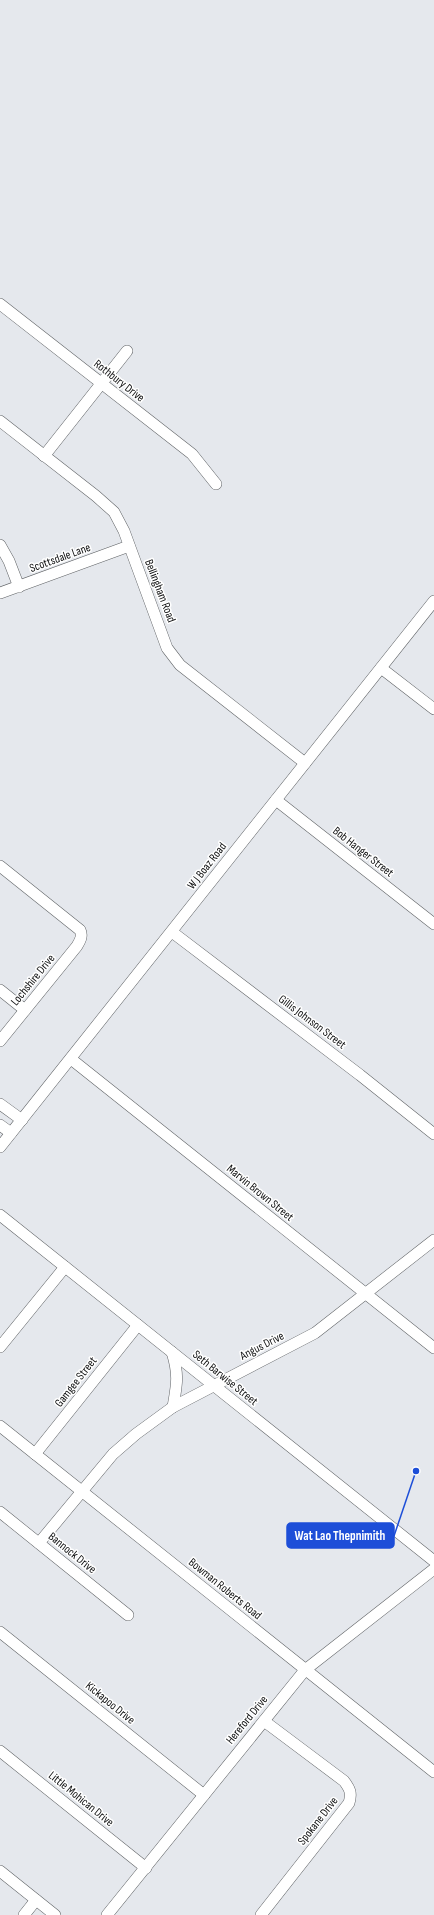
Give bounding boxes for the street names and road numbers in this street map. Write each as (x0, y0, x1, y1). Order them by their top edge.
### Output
street label: Rothbury Drive (91, 357, 147, 406)
street label: Scottsdale Lane (27, 540, 93, 576)
street label: Bellingham Road (141, 557, 179, 625)
street label: Bob Hanger Street (330, 824, 397, 881)
street label: W J Boaz Road (184, 840, 230, 892)
street label: Lochshire Drive (8, 951, 58, 1009)
street label: Gillis Johnson Street (275, 992, 349, 1052)
street label: Marvin Brown Street (223, 1161, 297, 1225)
street label: Angus Drive (237, 1328, 287, 1364)
street label: Seth Barwise Street (189, 1347, 261, 1409)
street label: Gamgee Street (52, 1354, 101, 1410)
street label: Bannock Drive (45, 1529, 99, 1577)
street label: Bowman Roberts Road (185, 1555, 265, 1623)
street label: Kickapoo Drive (82, 1678, 138, 1728)
street label: Hereford Drive (223, 1692, 271, 1747)
street label: Little Mohican Drive (45, 1768, 117, 1830)
street label: Spokane Drive (295, 1794, 342, 1848)

